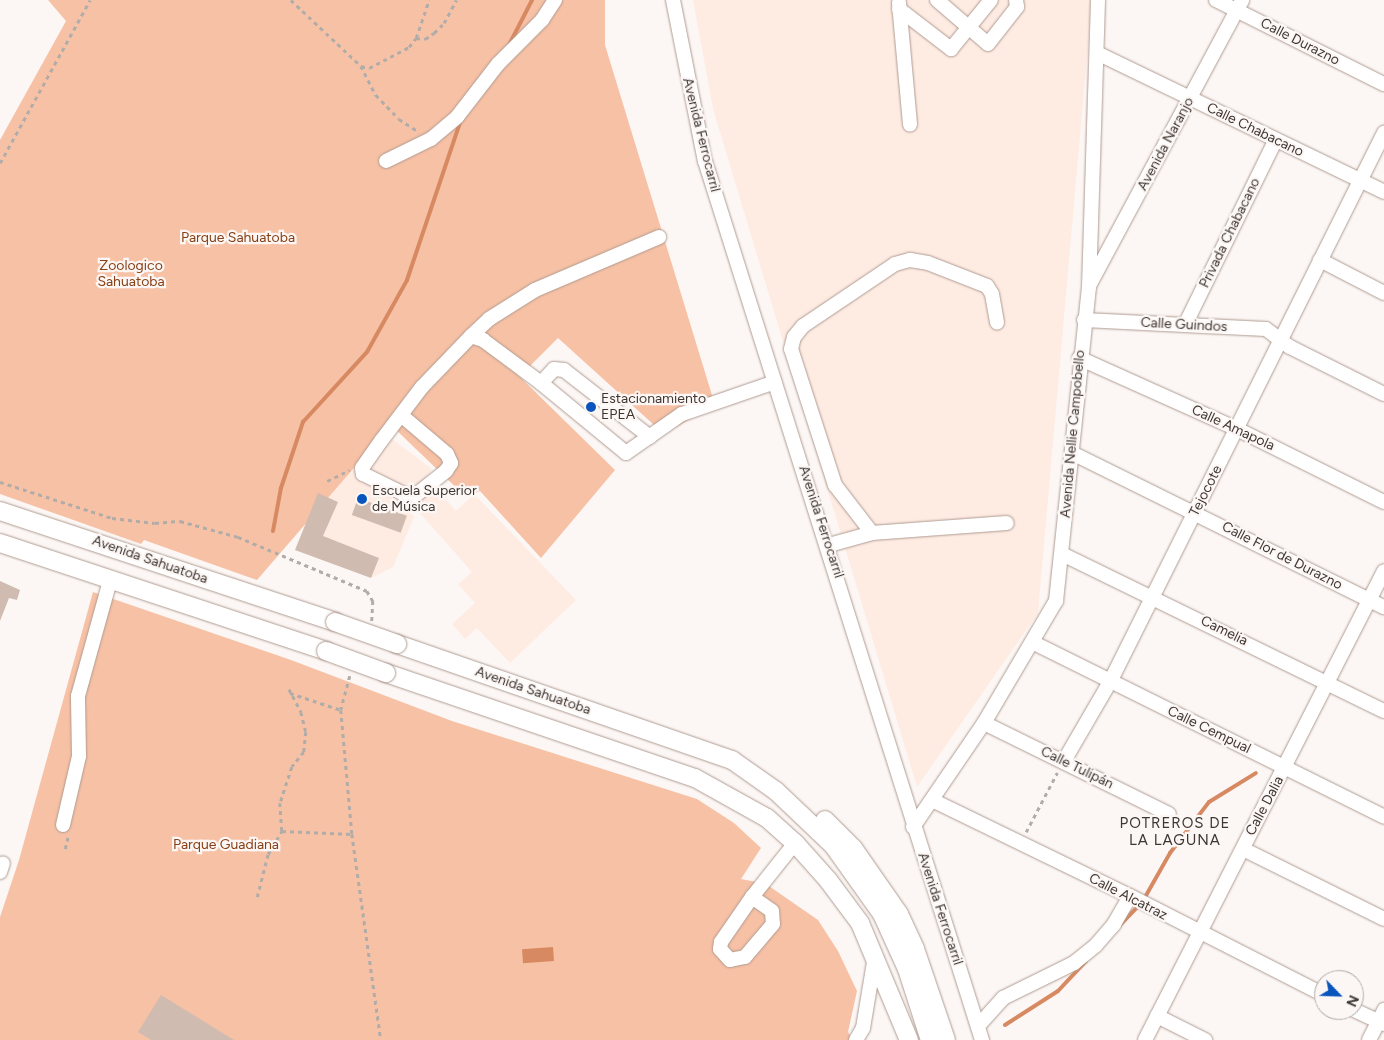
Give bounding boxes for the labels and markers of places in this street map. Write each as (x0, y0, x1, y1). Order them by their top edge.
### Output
place label: Estacionamiento EPEA (601, 391, 706, 424)
marker: Estacionamiento EPEA (585, 401, 597, 413)
place label: Escuela Superior de Música (372, 483, 477, 516)
marker: Escuela Superior de Música (356, 493, 368, 505)

